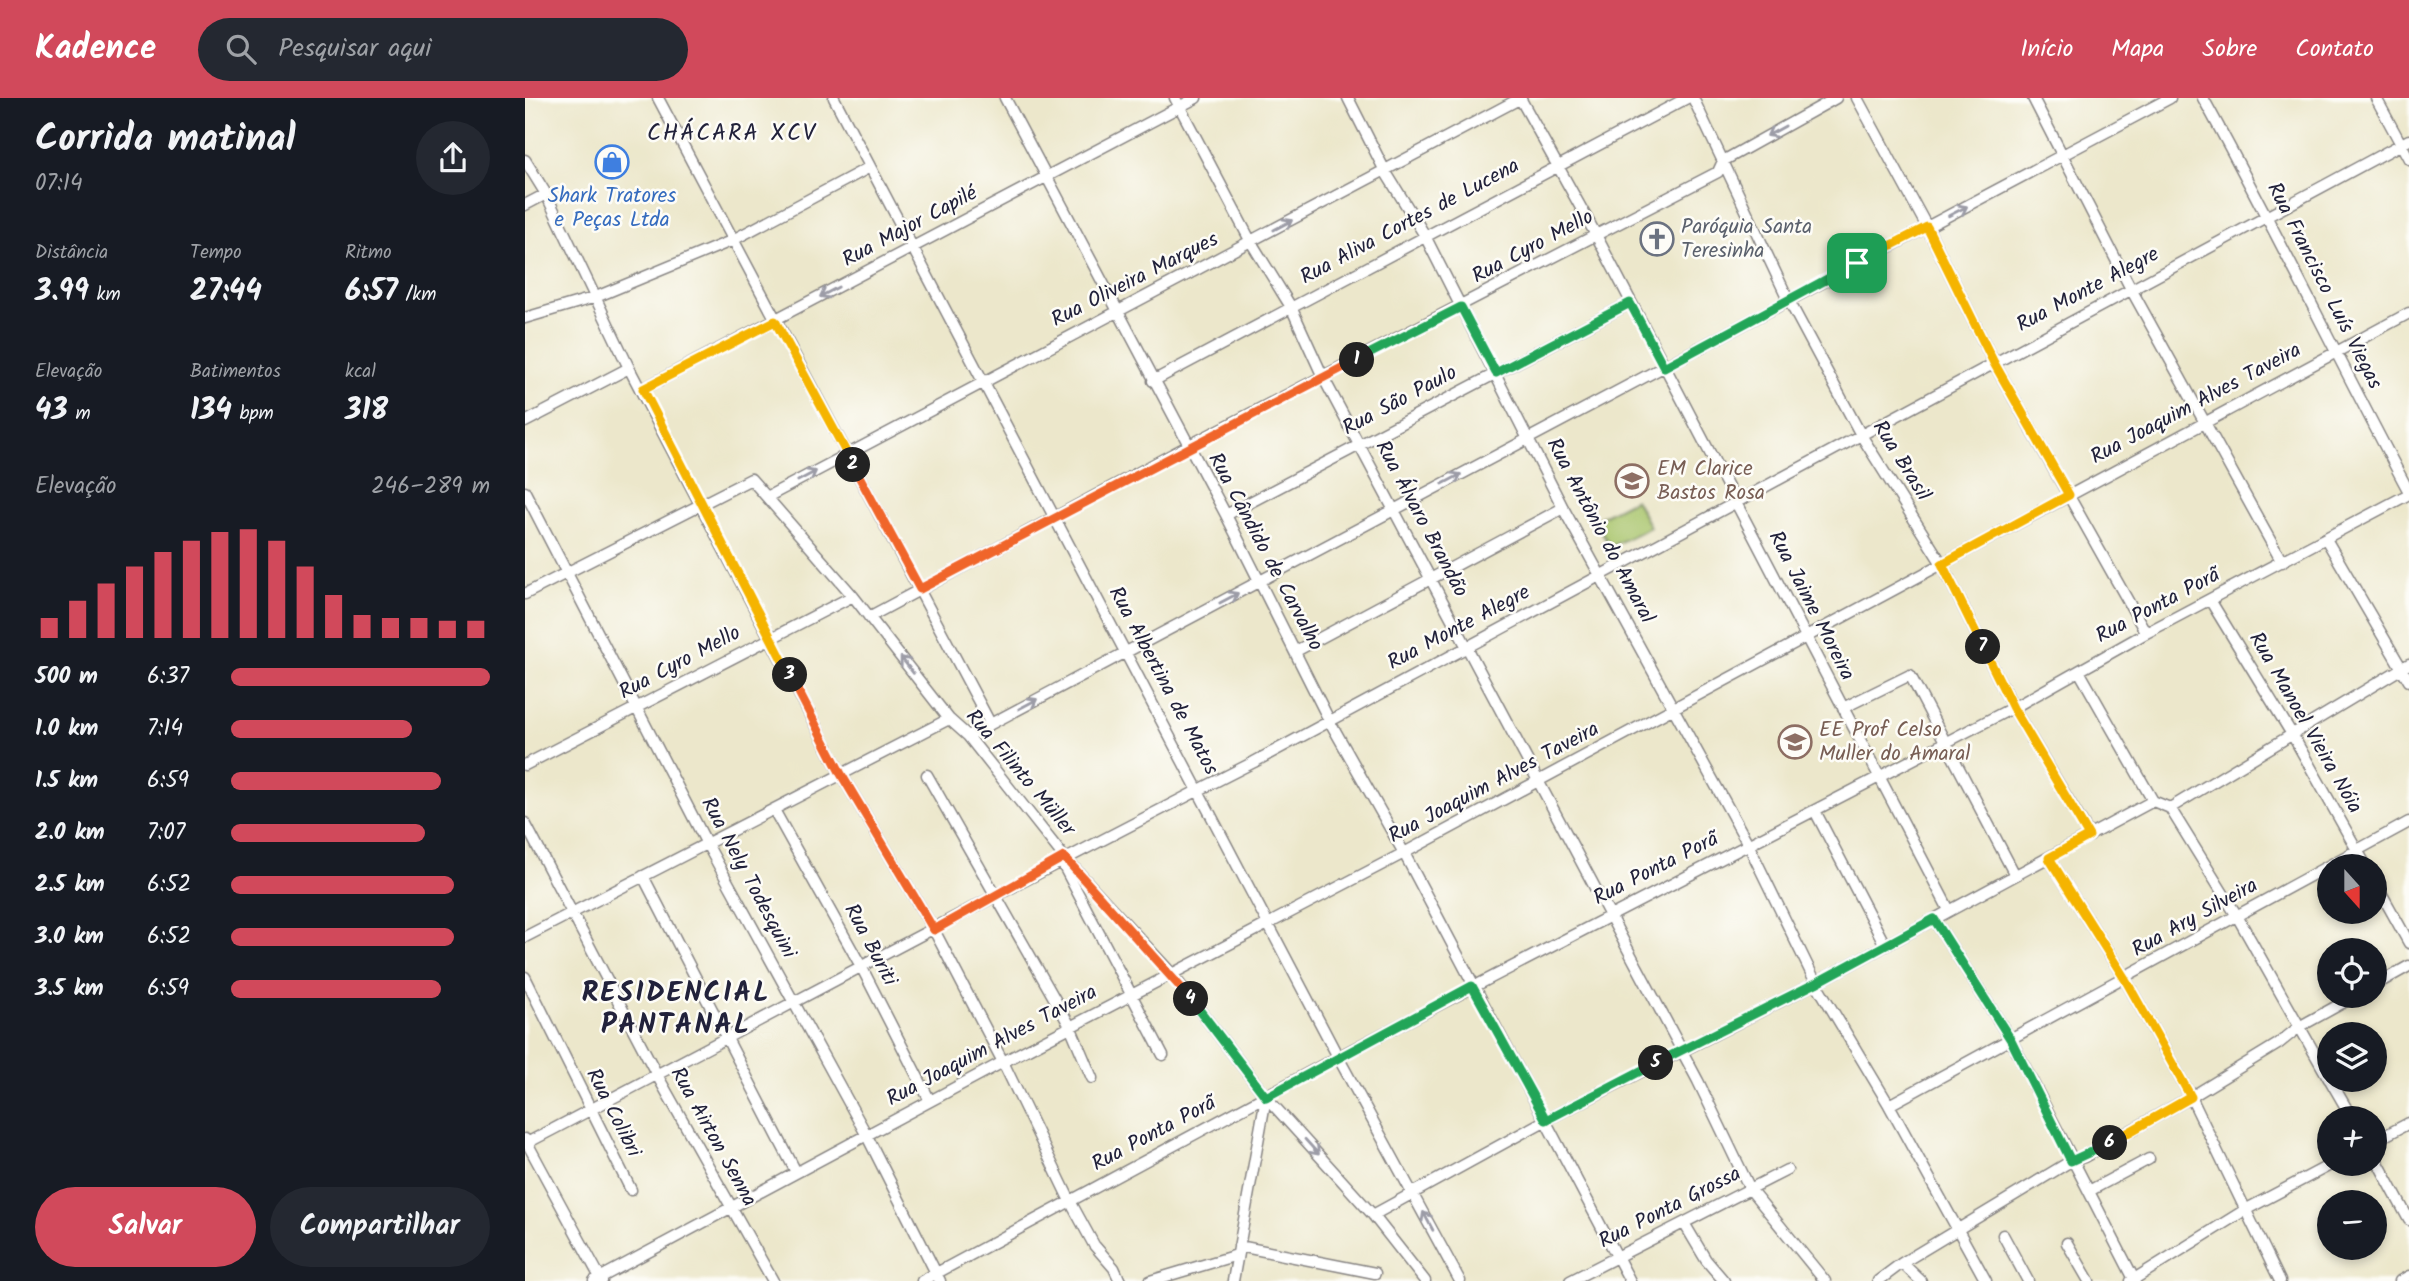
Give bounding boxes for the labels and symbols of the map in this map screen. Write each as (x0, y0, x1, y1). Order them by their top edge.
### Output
district label: CHÁCARA XCV (647, 116, 817, 152)
one-way arrow (1767, 124, 1787, 138)
shop icon: Shark Tratores e Peças Ltda (593, 143, 631, 181)
street label: Rua Aliva Cortes de Lucena (1294, 150, 1526, 294)
street label: Rua Major Capilé (836, 177, 984, 277)
street label: Rua Francisco Luís Viegas (2257, 177, 2391, 395)
place label: Shark Tratores e Peças Ltda (548, 180, 676, 237)
street label: Rua Cyro Mello (1466, 201, 1600, 293)
one-way arrow (1947, 203, 1968, 217)
place label: Paróquia Santa Teresinha (1681, 211, 1812, 268)
one-way arrow (1272, 218, 1293, 231)
church icon: Paróquia Santa Teresinha (1638, 220, 1676, 258)
street label: Rua Oliveira Marques (1046, 224, 1225, 336)
pin (1827, 233, 1887, 293)
street label: Rua Monte Alegre (2011, 238, 2166, 342)
one-way arrow (820, 285, 840, 299)
street label: Rua Joaquim Alves Taveira (2085, 334, 2307, 474)
pin: 1 (1339, 342, 1375, 378)
street label: Rua São Paulo (1337, 357, 1463, 445)
street label: Rua Brasil (1863, 414, 1939, 508)
street label: Rua Antônio do Amaral (1537, 432, 1663, 630)
street label: Rua Álvaro Brandão (1366, 435, 1476, 603)
street label: Rua Cândido de Carvalho (1199, 447, 1331, 657)
pin: 2 (835, 448, 871, 482)
place label: EM Clarice Bastos Rosa (1657, 453, 1765, 510)
school or university icon: EM Clarice Bastos Rosa (1613, 462, 1651, 500)
one-way arrow (796, 469, 817, 482)
one-way arrow (1441, 472, 1461, 486)
street label: Rua Jaime Moreira (1759, 525, 1863, 687)
street label: Rua Ponta Porã (2090, 558, 2228, 653)
street label: Rua Monte Alegre (1382, 576, 1537, 680)
street label: Rua Albertina de Matos (1099, 581, 1227, 781)
one-way arrow (1218, 591, 1239, 604)
street label: Rua Cyro Mello (613, 617, 747, 709)
street label: Rua Manoel Vieira Nóia (2239, 626, 2371, 820)
pin: 7 (1965, 630, 2001, 664)
one-way arrow (900, 657, 915, 675)
pin: 3 (772, 658, 807, 692)
one-way arrow (1017, 696, 1038, 710)
street label: Rua Filinto Müller (957, 702, 1084, 845)
street label: Rua Joaquim Alves Taveira (1383, 713, 1605, 853)
place label: EE Prof Celso Muller do Amaral (1819, 714, 1970, 771)
school or university icon: EE Prof Celso Muller do Amaral (1776, 723, 1814, 761)
street label: Rua Nely Todesquini (692, 791, 805, 965)
street label: Rua Ponta Porã (1588, 822, 1726, 915)
north arrow (2317, 854, 2387, 924)
street label: Rua Ary Silveira (2126, 870, 2264, 966)
street label: Rua Buriti (834, 898, 906, 993)
district label: RESIDENCIAL PANTANAL (582, 971, 770, 1048)
street label: Rua Joaquim Alves Taveira (881, 976, 1103, 1116)
pin: 4 (1173, 982, 1209, 1016)
pin: 5 (1639, 1046, 1673, 1080)
street label: Rua Airton Senna (661, 1061, 765, 1213)
street label: Rua Colibri (577, 1063, 650, 1164)
street label: Rua Ponta Porã (1086, 1086, 1224, 1181)
pin: 6 (2093, 1126, 2127, 1160)
one-way arrow (1304, 1138, 1320, 1156)
street label: Rua Ponta Grossa (1593, 1158, 1747, 1258)
one-way arrow (1420, 1211, 1434, 1232)

